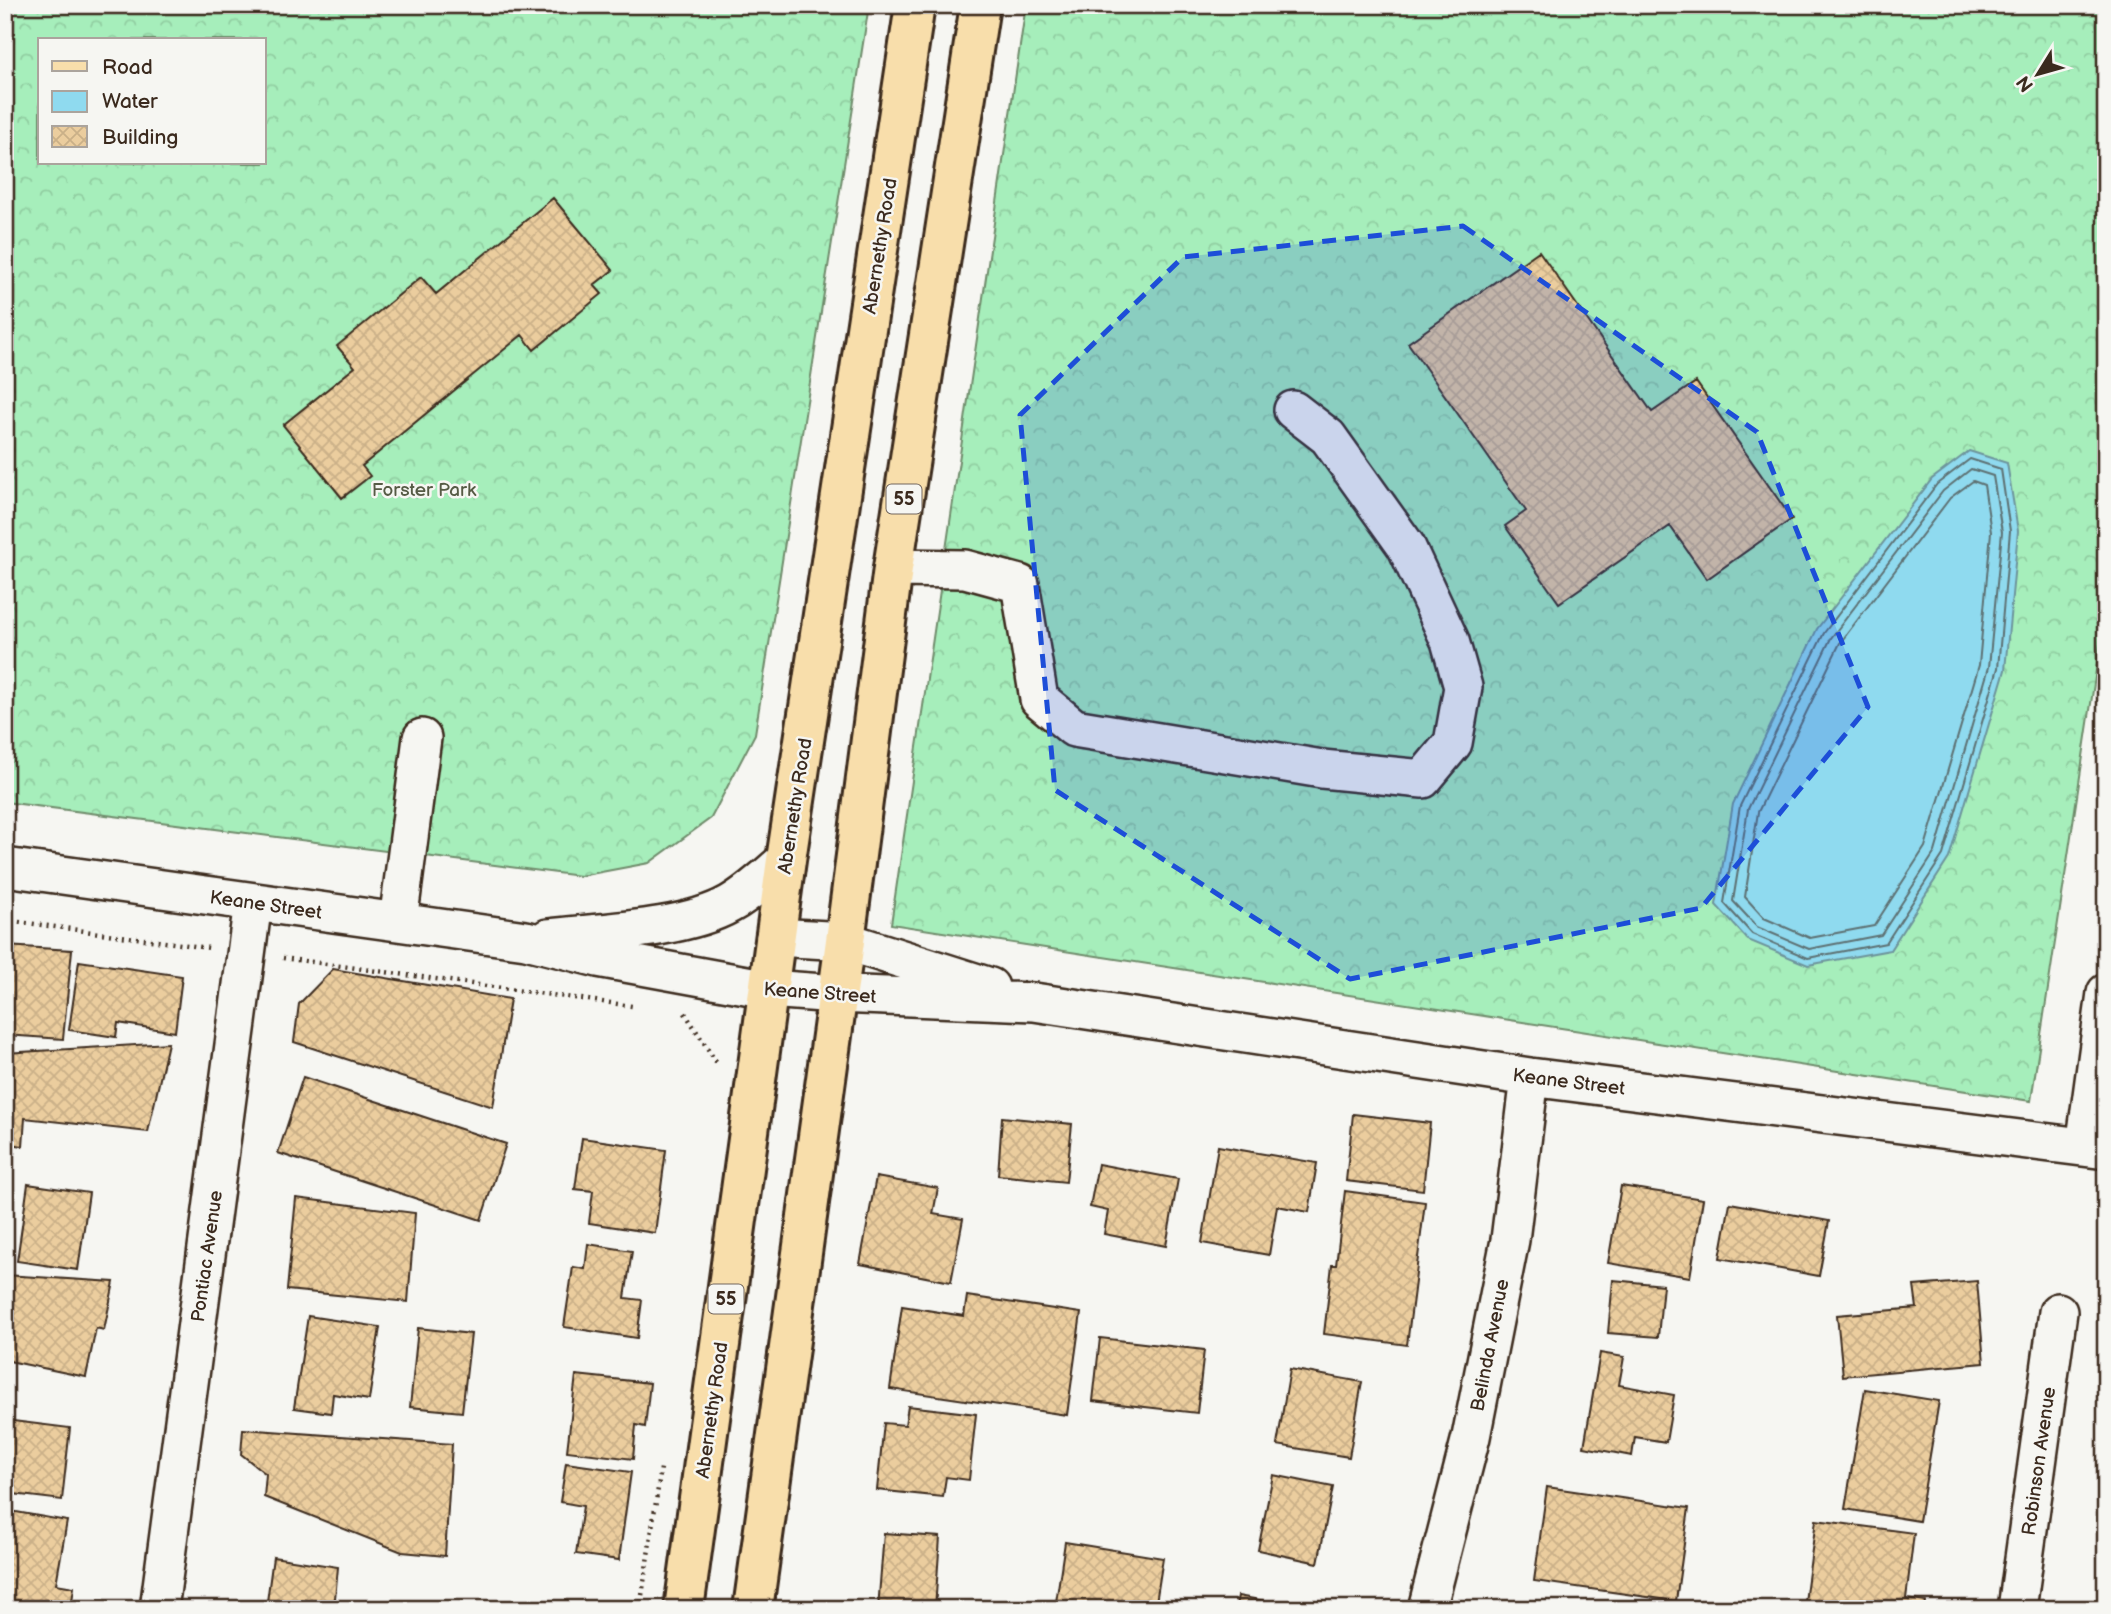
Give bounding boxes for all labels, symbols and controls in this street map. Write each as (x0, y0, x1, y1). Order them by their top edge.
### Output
legend (38, 38, 266, 164)
north arrow (2002, 38, 2072, 108)
text: Road (102, 55, 153, 80)
text: N (2012, 71, 2039, 96)
text: Water (102, 89, 158, 114)
text: Building (102, 125, 178, 150)
street label: Abernethy Road (858, 177, 903, 316)
park label: Forster Park (372, 479, 477, 502)
road number: 55 (886, 485, 922, 514)
street label: Abernethy Road (773, 737, 818, 876)
street label: Keane Street (208, 886, 323, 925)
street label: Keane Street (763, 978, 877, 1009)
street label: Keane Street (1511, 1064, 1626, 1101)
street label: Pontiac Avenue (187, 1189, 228, 1324)
street label: Belinda Avenue (1466, 1277, 1515, 1413)
road number: 55 (708, 1284, 744, 1314)
street label: Abernethy Road (692, 1341, 733, 1480)
street label: Robinson Avenue (2018, 1385, 2061, 1537)

